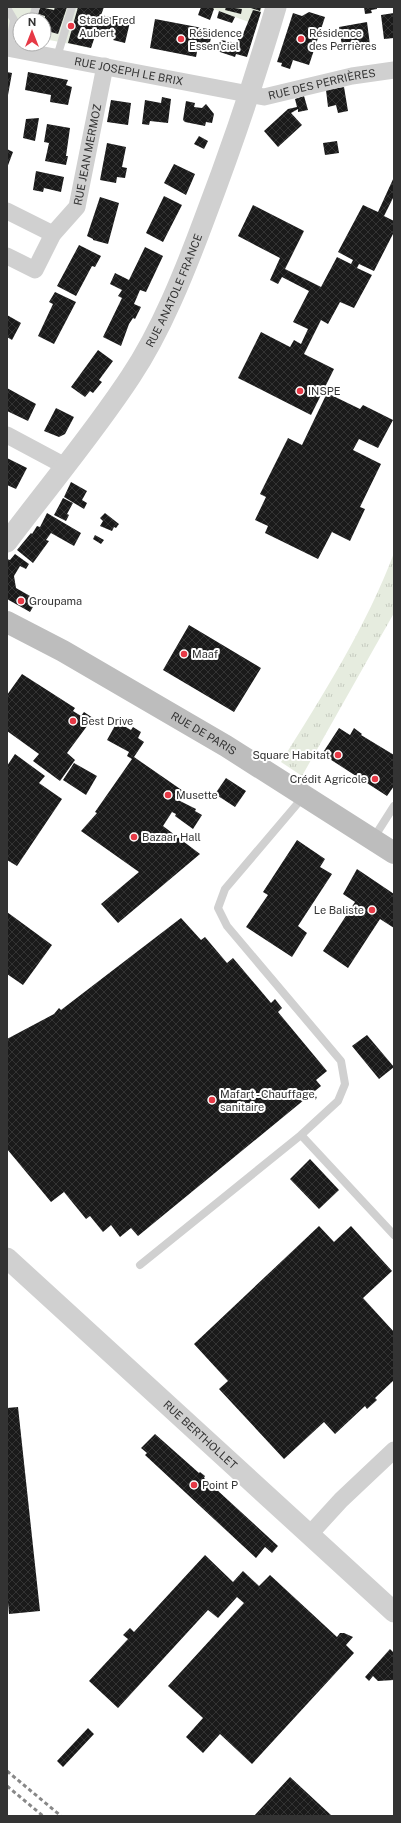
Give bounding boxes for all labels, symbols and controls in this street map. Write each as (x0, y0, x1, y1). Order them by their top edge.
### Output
north arrow (12, 12, 52, 52)
place label: Stade Fred Aubert (79, 14, 135, 39)
text: N (28, 16, 36, 28)
marker: Stade Fred Aubert (66, 21, 76, 31)
place label: Résidence Essen'ciel (189, 27, 242, 52)
place label: Résidence des Perrières (309, 27, 377, 52)
marker: Résidence Essen'ciel (176, 34, 186, 44)
marker: Résidence des Perrières (296, 34, 306, 44)
street label: RUE JOSEPH LE BRIX (73, 55, 185, 88)
street label: RUE DES PERRIÈRES (267, 67, 376, 102)
street label: RUE JEAN MERMOZ (71, 103, 103, 206)
street label: RUE ANATOLE FRANCE (144, 232, 204, 349)
place label: INSPE (308, 385, 341, 397)
marker: INSPE (295, 386, 305, 396)
place label: Groupama (29, 595, 82, 607)
marker: Groupama (16, 596, 26, 606)
place label: Maaf (192, 648, 219, 660)
marker: Maaf (179, 649, 189, 659)
street label: RUE DE PARIS (169, 709, 239, 757)
place label: Best Drive (81, 715, 133, 727)
marker: Best Drive (68, 716, 78, 726)
place label: Square Habitat (252, 749, 330, 761)
marker: Square Habitat (333, 750, 343, 760)
place label: Crédit Agricole (290, 773, 367, 785)
marker: Crédit Agricole (370, 774, 380, 784)
place label: Musette (176, 789, 218, 801)
marker: Musette (163, 790, 173, 800)
place label: Bazaar Hall (142, 831, 201, 843)
marker: Bazaar Hall (129, 832, 139, 842)
place label: Le Baliste (314, 904, 364, 916)
marker: Le Baliste (367, 905, 377, 915)
place label: Mafart - Chauffage, sanitaire (220, 1088, 317, 1113)
marker: Mafart - Chauffage, sanitaire (207, 1095, 217, 1105)
street label: RUE BERTHOLLET (161, 1398, 240, 1472)
place label: Point P (202, 1479, 238, 1491)
marker: Point P (189, 1480, 199, 1490)

